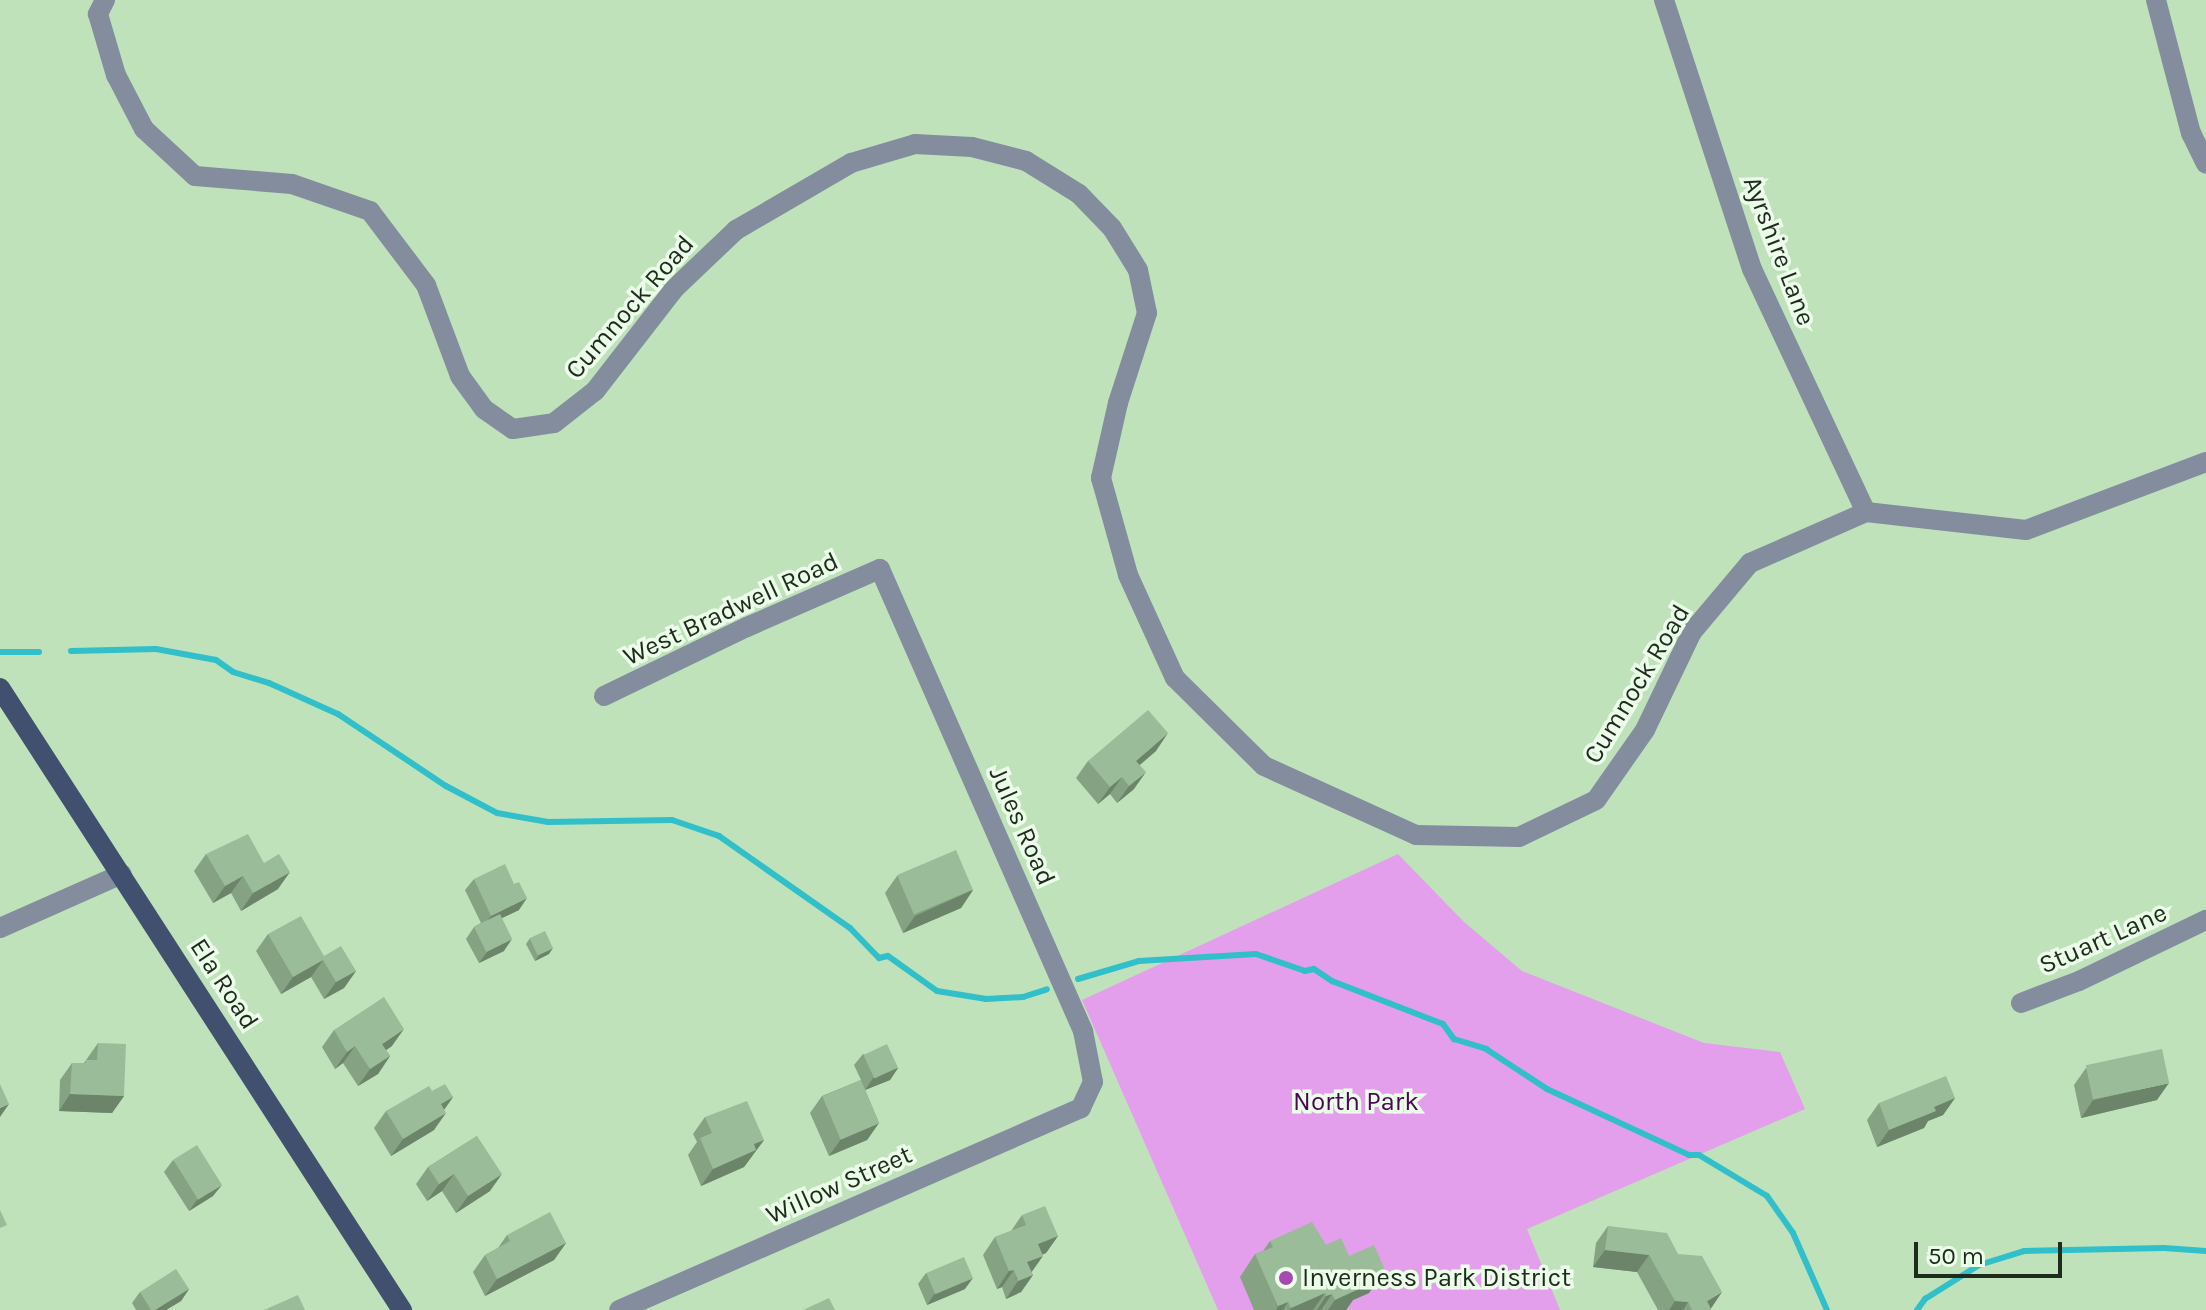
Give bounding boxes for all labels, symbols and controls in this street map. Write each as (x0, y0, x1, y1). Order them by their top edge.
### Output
street label: Ayrshire Lane (1736, 172, 1822, 330)
street label: Cumnock Road (559, 229, 701, 385)
street label: West Bradwell Road (619, 546, 843, 672)
street label: Cumnock Road (1577, 599, 1697, 769)
street label: Jules Road (982, 762, 1062, 890)
street label: Stuart Lane (2034, 897, 2172, 981)
street label: Ela Road (183, 933, 265, 1035)
park label: North Park (1293, 1086, 1419, 1118)
street label: Willow Street (761, 1139, 917, 1231)
scale bar (1918, 1226, 2066, 1276)
text: 50 m (1928, 1242, 1984, 1270)
place label: Inverness Park District (1302, 1262, 1571, 1294)
marker: Inverness Park District (1277, 1269, 1295, 1287)

